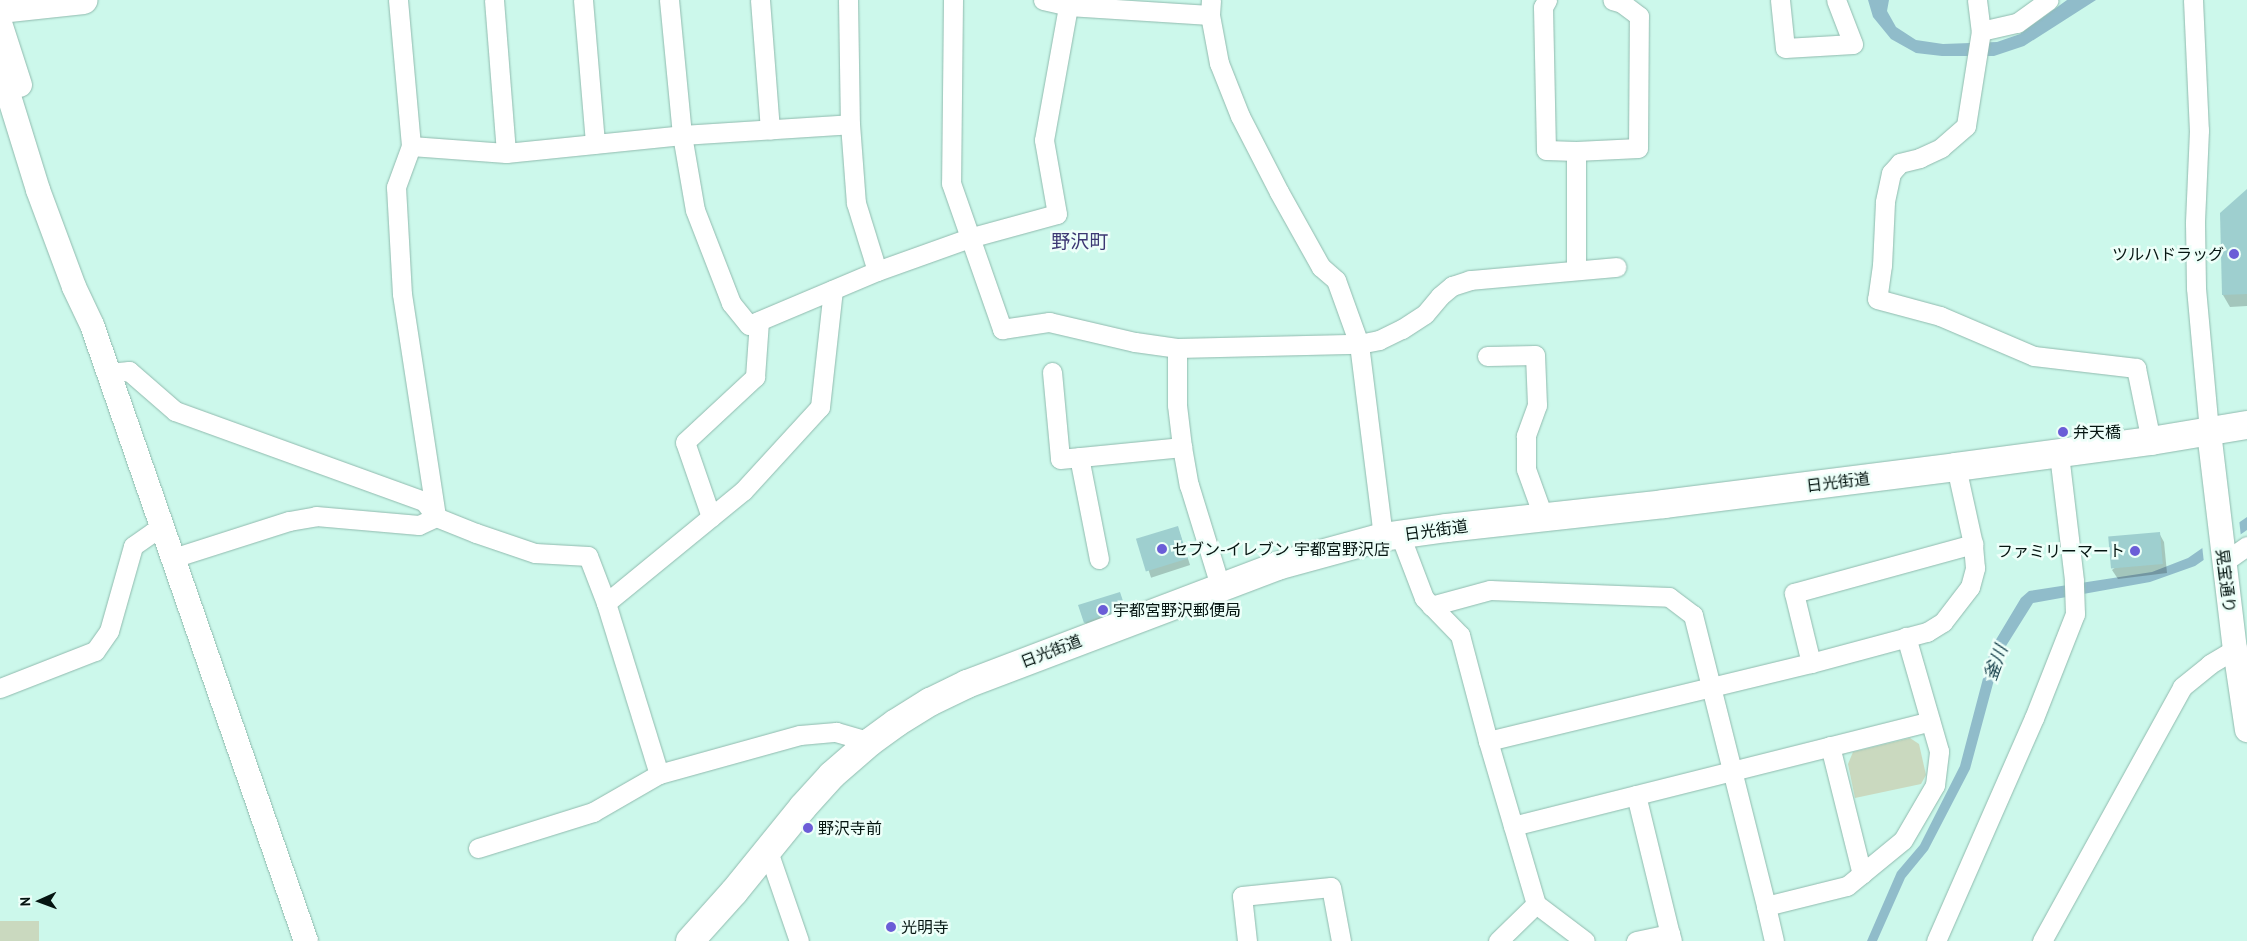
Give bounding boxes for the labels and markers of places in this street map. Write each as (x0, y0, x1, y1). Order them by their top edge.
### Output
place label: ツルハドラッグ (2112, 244, 2224, 264)
marker: ツルハドラッグ (2228, 248, 2240, 260)
place label: 弁天橋 (2073, 422, 2121, 442)
marker: 弁天橋 (2057, 426, 2069, 438)
place label: セブン-イレブン 宇都宮野沢店 (1172, 539, 1390, 559)
place label: ファミリーマート (1997, 541, 2125, 561)
marker: セブン-イレブン 宇都宮野沢店 (1156, 543, 1168, 555)
marker: ファミリーマート (2129, 545, 2141, 557)
place label: 宇都宮野沢郵便局 (1113, 600, 1241, 620)
marker: 宇都宮野沢郵便局 (1097, 604, 1109, 616)
place label: 野沢寺前 (818, 818, 882, 838)
marker: 野沢寺前 (802, 822, 814, 834)
place label: 光明寺 (901, 917, 949, 937)
marker: 光明寺 (885, 921, 897, 933)

